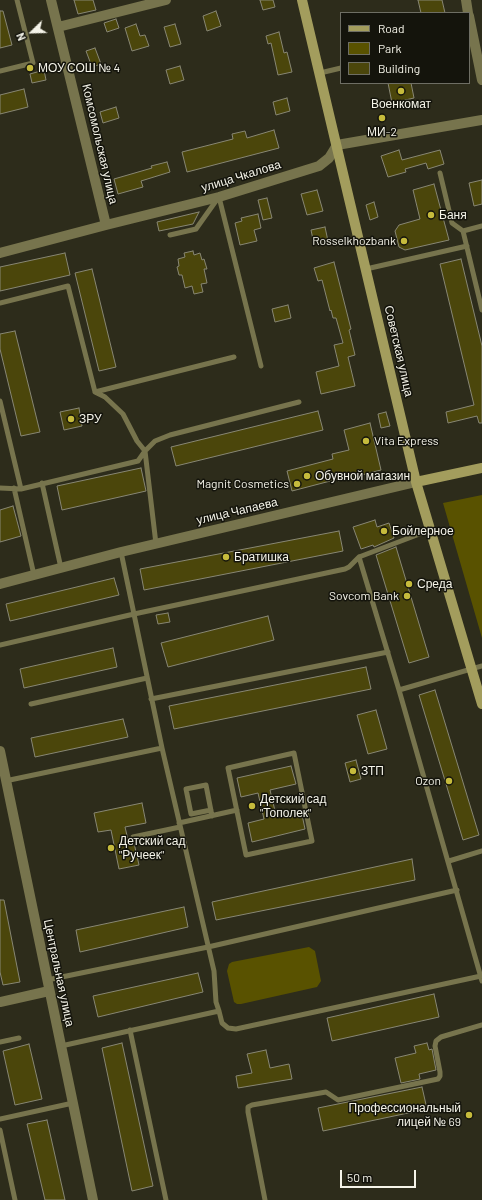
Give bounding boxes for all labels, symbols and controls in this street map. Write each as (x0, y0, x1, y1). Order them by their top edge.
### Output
north arrow (12, 12, 52, 52)
legend (340, 12, 470, 84)
text: Road (378, 21, 405, 35)
text: N (13, 31, 28, 43)
text: Park (378, 41, 402, 55)
place label: МОУ СОШ № 4 (38, 61, 120, 75)
text: Building (378, 61, 420, 75)
marker: МОУ СОШ № 4 (25, 63, 35, 73)
street label: Комсомольская улица (79, 83, 121, 205)
marker: Военкомат (396, 86, 406, 96)
place label: Военкомат (371, 97, 431, 111)
marker: МИ-2 (377, 113, 387, 123)
place label: МИ-2 (367, 125, 397, 139)
street label: улица Чкалова (200, 157, 282, 195)
place label: Баня (439, 208, 467, 222)
marker: Баня (426, 210, 436, 220)
place label: Rosselkhozbank (312, 234, 396, 248)
marker: Rosselkhozbank (399, 236, 409, 246)
street label: Советская улица (381, 304, 417, 398)
place label: ЗРУ (79, 412, 102, 426)
marker: ЗРУ (66, 414, 76, 424)
place label: Vita Express (374, 434, 439, 448)
marker: Vita Express (361, 436, 371, 446)
place label: Обувной магазин (315, 469, 410, 483)
marker: Обувной магазин (302, 471, 312, 481)
place label: Magnit Cosmetics (196, 477, 289, 491)
marker: Magnit Cosmetics (292, 479, 302, 489)
street label: улица Чапаева (195, 495, 279, 527)
place label: Бойлерное (392, 524, 454, 538)
marker: Бойлерное (379, 526, 389, 536)
place label: Братишка (234, 550, 289, 564)
marker: Братишка (221, 552, 231, 562)
place label: Среда (417, 577, 452, 591)
marker: Среда (404, 579, 414, 589)
place label: Sovcom Bank (329, 589, 399, 603)
marker: Sovcom Bank (402, 591, 412, 601)
place label: ЗТП (361, 764, 384, 778)
marker: ЗТП (348, 766, 358, 776)
place label: Ozon (415, 774, 441, 788)
marker: Ozon (444, 776, 454, 786)
place label: Детский сад "Тополек" (260, 792, 326, 820)
marker: Детский сад "Тополек" (247, 801, 257, 811)
place label: Детский сад "Ручеек" (119, 834, 185, 862)
marker: Детский сад "Ручеек" (106, 843, 116, 853)
street label: Центральная улица (41, 918, 77, 1028)
place label: Профессиональный лицей № 69 (349, 1101, 461, 1129)
marker: Профессиональный лицей № 69 (464, 1110, 474, 1120)
scale bar (342, 1162, 418, 1188)
text: 50 m (347, 1170, 372, 1184)

